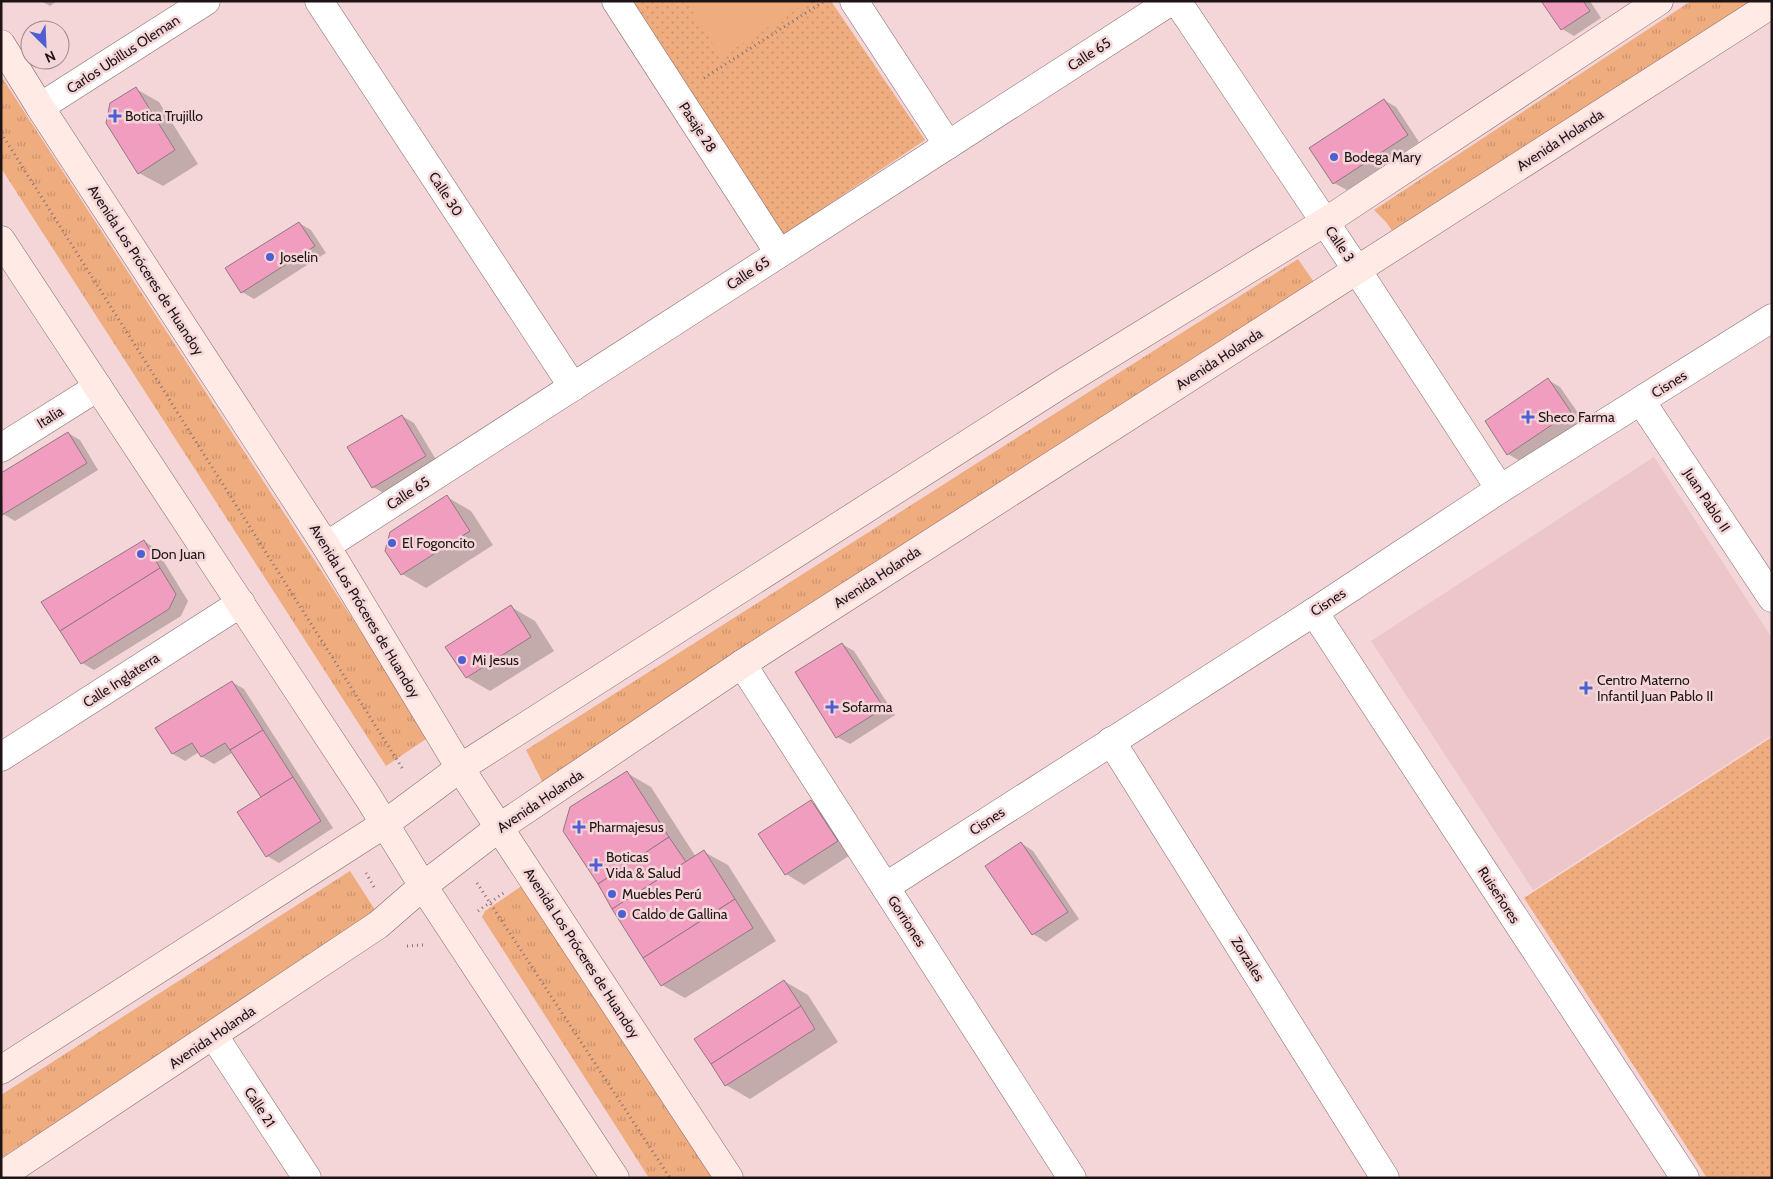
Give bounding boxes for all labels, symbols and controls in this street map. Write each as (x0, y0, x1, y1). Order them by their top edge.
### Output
street label: Carlos Ubillus Oleman (63, 11, 183, 97)
north arrow (20, 20, 70, 70)
street label: Calle 65 (1064, 33, 1114, 75)
text: N (42, 47, 58, 67)
street label: Pasaje 28 (675, 99, 721, 155)
street label: Avenida Holanda (1513, 105, 1607, 175)
place label: Botica Trujillo (125, 107, 203, 125)
marker: Botica Trujillo (109, 110, 121, 122)
place label: Bodega Mary (1344, 148, 1421, 166)
marker: Bodega Mary (1328, 151, 1340, 163)
street label: Calle 30 (425, 168, 467, 220)
street label: Avenida Los Próceres de Huandoy (84, 181, 208, 359)
street label: Calle 3 (1321, 222, 1359, 266)
place label: Joselin (279, 248, 318, 266)
marker: Joselin (264, 251, 276, 263)
street label: Calle 65 (723, 252, 773, 294)
street label: Avenida Holanda (1172, 324, 1266, 394)
street label: Cisnes (1648, 366, 1690, 402)
street label: Italia (33, 402, 67, 432)
place label: Sheco Farma (1538, 408, 1615, 426)
marker: Sheco Farma (1522, 411, 1534, 423)
street label: Juan Pablo II (1679, 464, 1734, 535)
street label: Calle 65 (383, 472, 433, 514)
street label: Avenida Los Próceres de Huandoy (306, 521, 424, 701)
place label: El Fogoncito (402, 534, 475, 552)
marker: El Fogoncito (386, 537, 398, 549)
street label: Avenida Holanda (830, 542, 924, 612)
place label: Don Juan (151, 545, 205, 563)
marker: Don Juan (135, 548, 147, 560)
street label: Cisnes (1307, 584, 1349, 620)
street label: Calle Inglaterra (79, 648, 163, 711)
place label: Mi Jesus (472, 651, 519, 669)
marker: Mi Jesus (456, 654, 468, 666)
place label: Centro Materno Infantil Juan Pablo II (1597, 671, 1713, 705)
marker: Centro Materno Infantil Juan Pablo II (1579, 681, 1593, 695)
place label: Sofarma (842, 698, 893, 716)
marker: Sofarma (826, 701, 838, 713)
street label: Avenida Holanda (493, 765, 587, 836)
street label: Cisnes (966, 803, 1008, 839)
place label: Pharmajesus (589, 818, 664, 836)
marker: Pharmajesus (573, 821, 585, 833)
place label: Boticas Vida & Salud (606, 848, 681, 882)
marker: Boticas Vida & Salud (590, 859, 602, 871)
street label: Ruiseñores (1474, 863, 1524, 927)
street label: Avenida Los Próceres de Huandoy (520, 864, 644, 1042)
place label: Muebles Perú (622, 885, 702, 903)
marker: Muebles Perú (606, 888, 618, 900)
street label: Gorriones (884, 892, 930, 950)
place label: Caldo de Gallina (632, 905, 728, 923)
marker: Caldo de Gallina (616, 908, 628, 920)
street label: Zorzales (1227, 933, 1269, 985)
street label: Avenida Holanda (165, 1001, 259, 1072)
street label: Calle 21 (240, 1084, 280, 1130)

